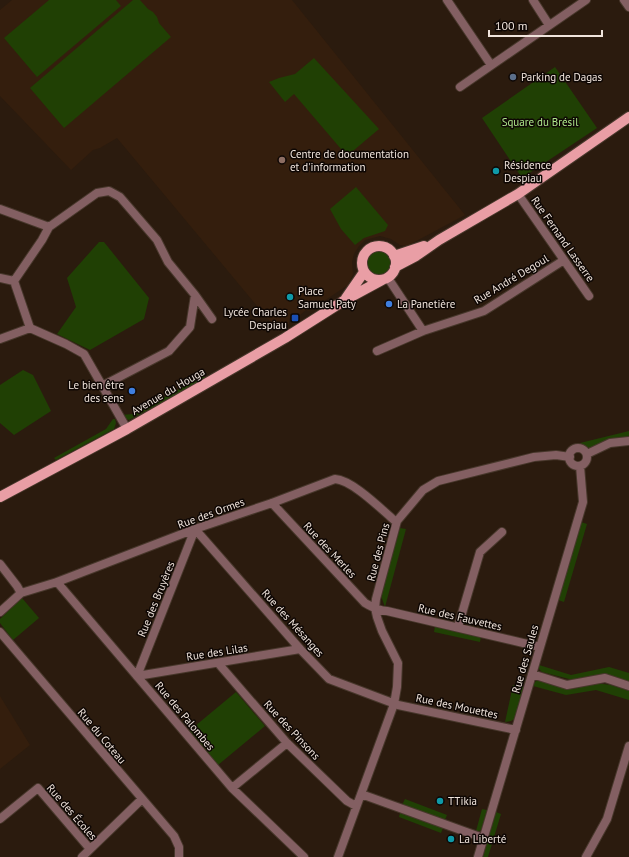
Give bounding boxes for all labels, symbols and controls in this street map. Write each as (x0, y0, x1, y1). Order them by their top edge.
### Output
scale bar (489, 12, 602, 38)
text: 100 m (495, 18, 528, 33)
place label: Parking de Dagas (521, 70, 602, 84)
marker: Parking de Dagas (508, 72, 518, 82)
park label: Square du Brésil (502, 115, 579, 129)
place label: Centre de documentation et d'information (290, 147, 409, 174)
marker: Centre de documentation et d'information (277, 155, 287, 165)
place label: Résidence Despiau (504, 158, 551, 185)
marker: Résidence Despiau (491, 166, 501, 176)
street label: Rue Fernand Lasserre (528, 194, 598, 285)
street label: Rue André Degoul (471, 251, 552, 307)
place label: Place Samuel Paty (298, 284, 357, 311)
marker: Place Samuel Paty (285, 292, 295, 302)
place label: La Panetière (397, 297, 456, 311)
marker: La Panetière (384, 299, 394, 309)
place label: Lycée Charles Despiau (224, 305, 287, 332)
marker: Lycée Charles Despiau (290, 313, 300, 323)
street label: Avenue du Houga (129, 364, 207, 418)
place label: Le bien être des sens (68, 378, 124, 405)
marker: Le bien être des sens (127, 386, 137, 396)
street label: Rue des Ormes (176, 494, 247, 532)
street label: Rue des Merles (301, 519, 360, 581)
street label: Rue des Pins (364, 521, 393, 583)
street label: Rue des Bruyères (134, 559, 178, 639)
street label: Rue des Mésanges (259, 586, 327, 660)
street label: Rue des Fauvettes (417, 601, 504, 634)
street label: Rue des Saules (509, 623, 542, 695)
street label: Rue des Lilas (185, 640, 249, 664)
street label: Rue des Palombes (152, 679, 218, 753)
street label: Rue des Mouettes (415, 690, 500, 722)
street label: Rue des Pinsons (261, 697, 323, 763)
street label: Rue du Coteau (75, 705, 129, 767)
street label: Rue des Écoles (44, 781, 100, 843)
place label: TTikia (448, 794, 477, 808)
marker: TTikia (435, 796, 445, 806)
place label: La Liberté (459, 832, 507, 846)
marker: La Liberté (446, 834, 456, 844)

